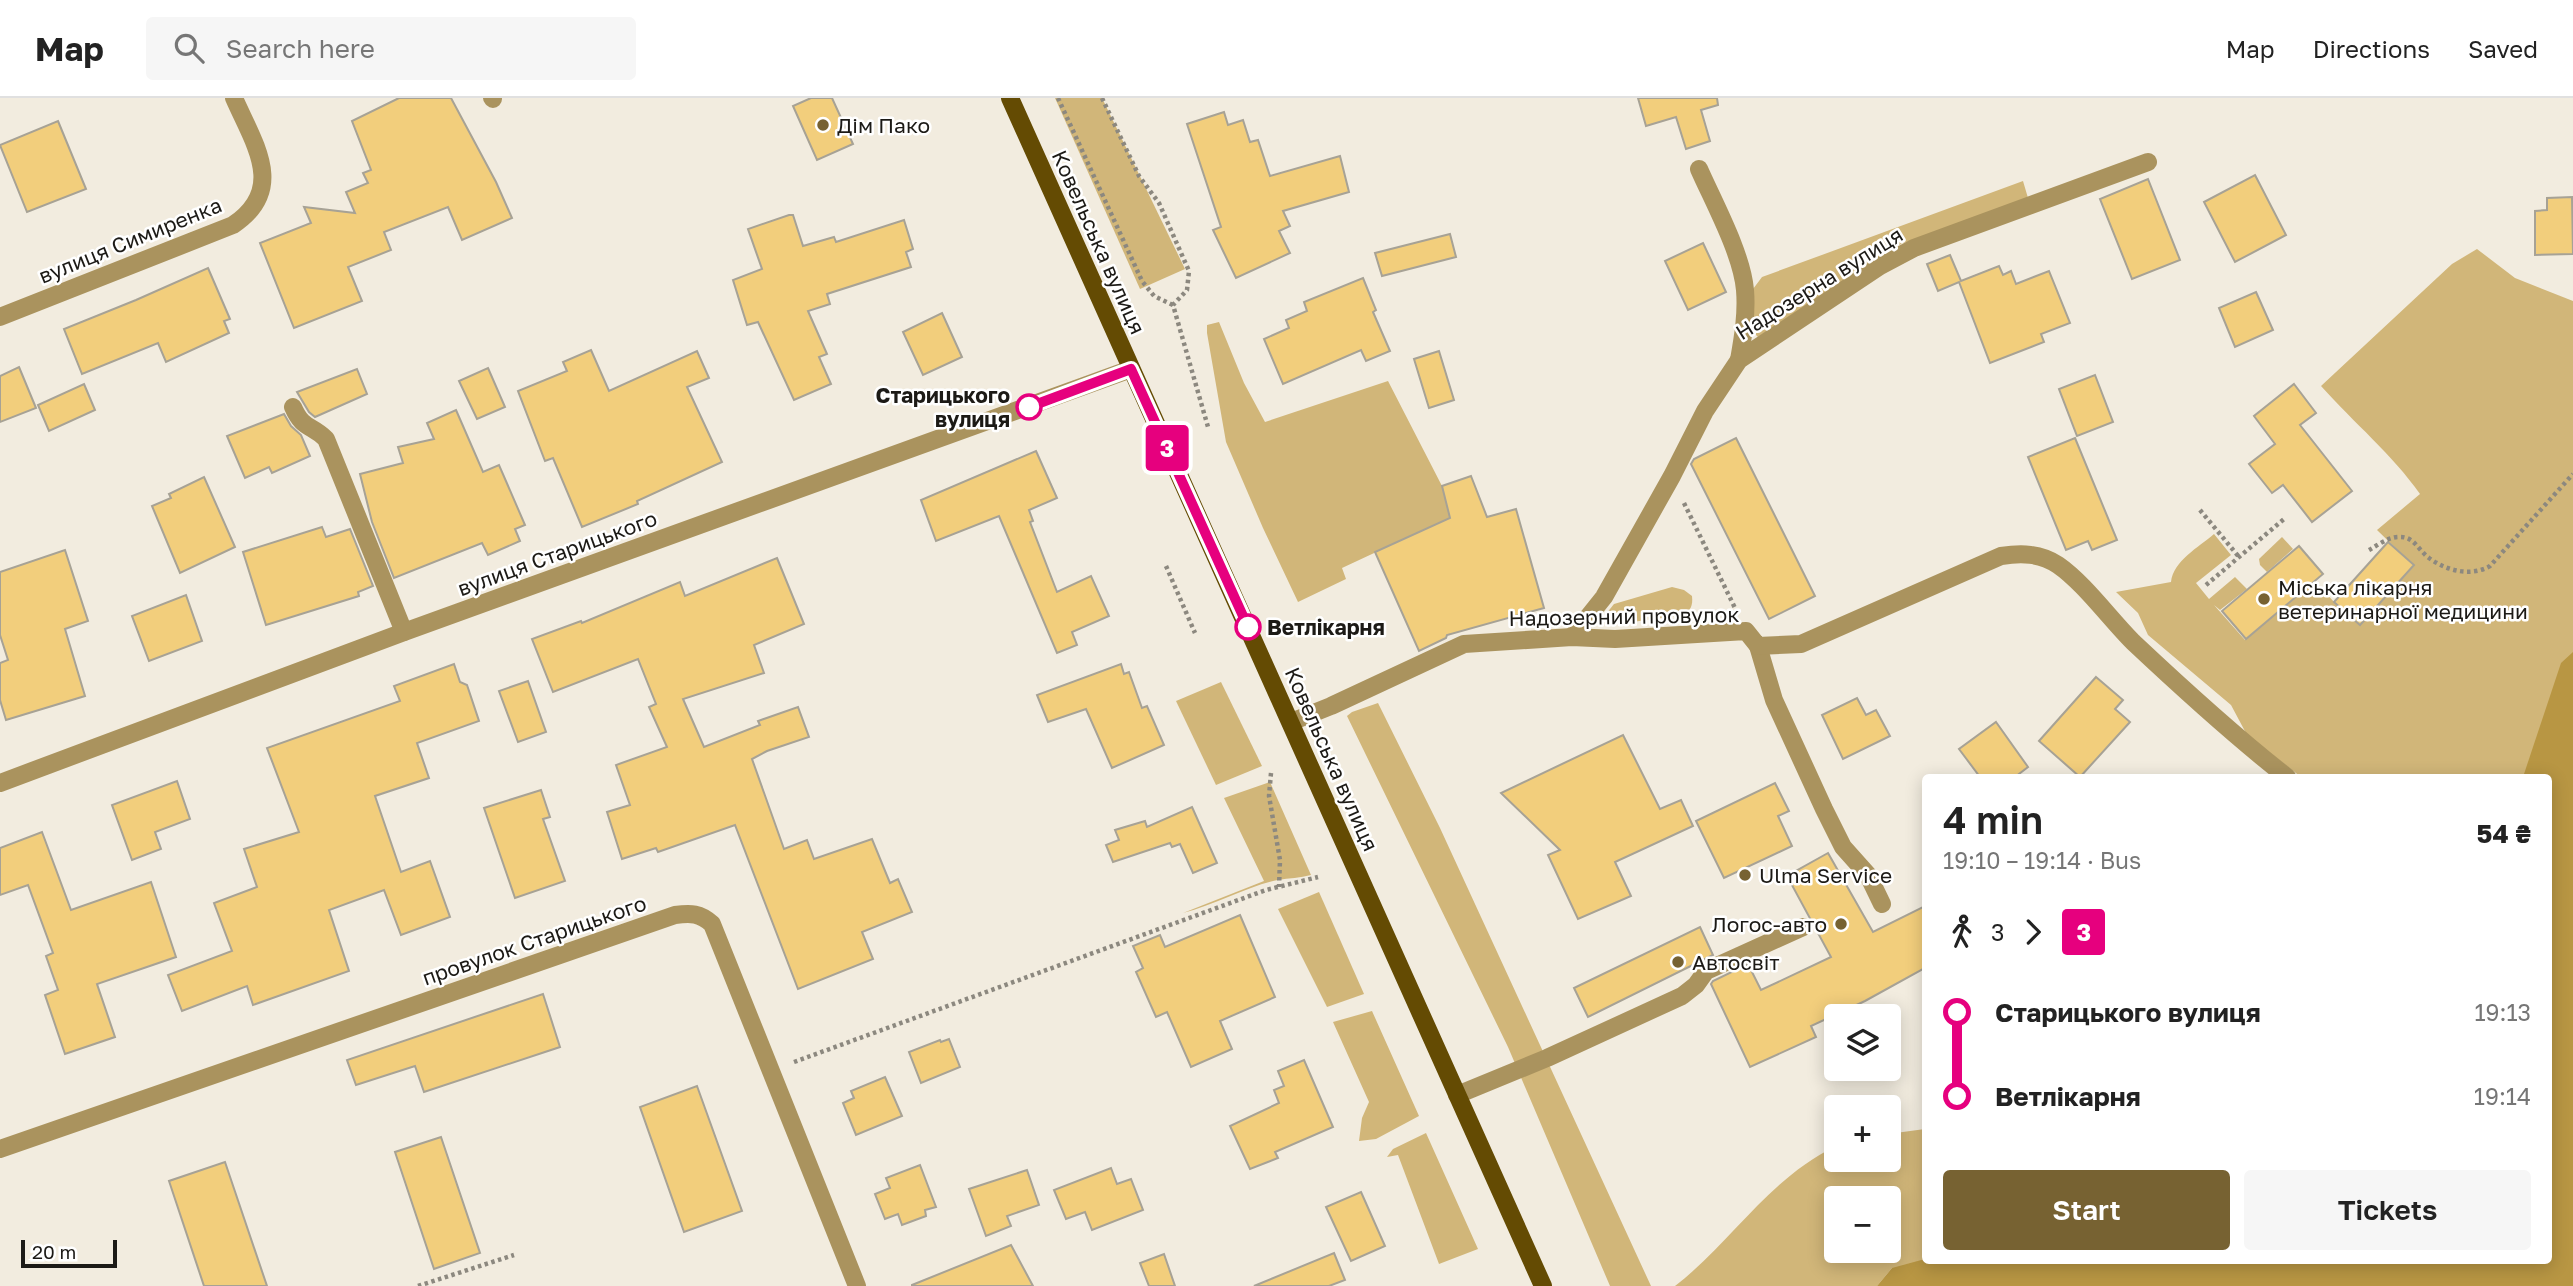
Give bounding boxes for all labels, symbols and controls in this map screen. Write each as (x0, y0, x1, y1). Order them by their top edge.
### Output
search box (146, 17, 636, 80)
text: Map (35, 29, 104, 68)
icon: search (170, 29, 208, 67)
text: Search here (226, 33, 375, 64)
text: Map (2226, 34, 2275, 63)
text: Directions (2313, 34, 2430, 63)
text: Saved (2468, 34, 2538, 63)
place label: Дім Пако (837, 112, 930, 138)
marker: Дім Пако (815, 117, 831, 133)
street label: Ковельська вулиця (1047, 146, 1151, 338)
street label: вулиця Симиренка (35, 191, 225, 289)
street label: Надозерна вулиця (1731, 221, 1907, 345)
place label: Старицького вулиця (876, 382, 1010, 432)
marker: Старицького вулиця (1016, 394, 1042, 420)
line badge: 3 (1144, 425, 1190, 471)
text: 3 (1160, 433, 1174, 462)
street label: вулиця Старицького (454, 505, 660, 601)
place label: Міська лікарня ветеринарної медицини (2278, 574, 2528, 624)
marker: Міська лікарня ветеринарної медицини (2256, 591, 2272, 607)
street label: Надозерний провулок (1508, 601, 1740, 631)
marker: Ветлікарня (1235, 614, 1261, 640)
place label: Ветлікарня (1267, 614, 1385, 640)
street label: Ковельська вулиця (1280, 663, 1384, 855)
text: 4 min (1943, 797, 2043, 842)
text: 54 ₴ (2477, 818, 2531, 849)
text: 19:10 – 19:14 · Bus (1943, 846, 2141, 874)
place label: Ulma Service (1759, 862, 1892, 888)
marker: Ulma Service (1737, 867, 1753, 883)
street label: провулок Старицького (419, 889, 649, 991)
place label: Логос-авто (1712, 911, 1827, 937)
icon: walk (1943, 913, 1981, 951)
icon: forward (2014, 913, 2052, 951)
marker: Логос-авто (1833, 916, 1849, 932)
text: 3 (2076, 917, 2091, 946)
text: 3 (1991, 918, 2004, 946)
place label: Автосвіт (1692, 949, 1780, 975)
marker: Автосвіт (1670, 954, 1686, 970)
text: Старицького вулиця (1995, 997, 2261, 1028)
text: 19:13 (2474, 998, 2531, 1026)
map controls (1824, 1004, 1901, 1263)
button: layers (1824, 1004, 1901, 1081)
text: Ветлікарня (1995, 1081, 2141, 1112)
text: 19:14 (2474, 1082, 2531, 1110)
button: + (1824, 1095, 1901, 1172)
button: Start (1943, 1170, 2230, 1250)
button: Tickets (2244, 1170, 2531, 1250)
button: − (1824, 1186, 1901, 1263)
scale bar (21, 1237, 117, 1269)
text: 20 m (32, 1240, 76, 1263)

